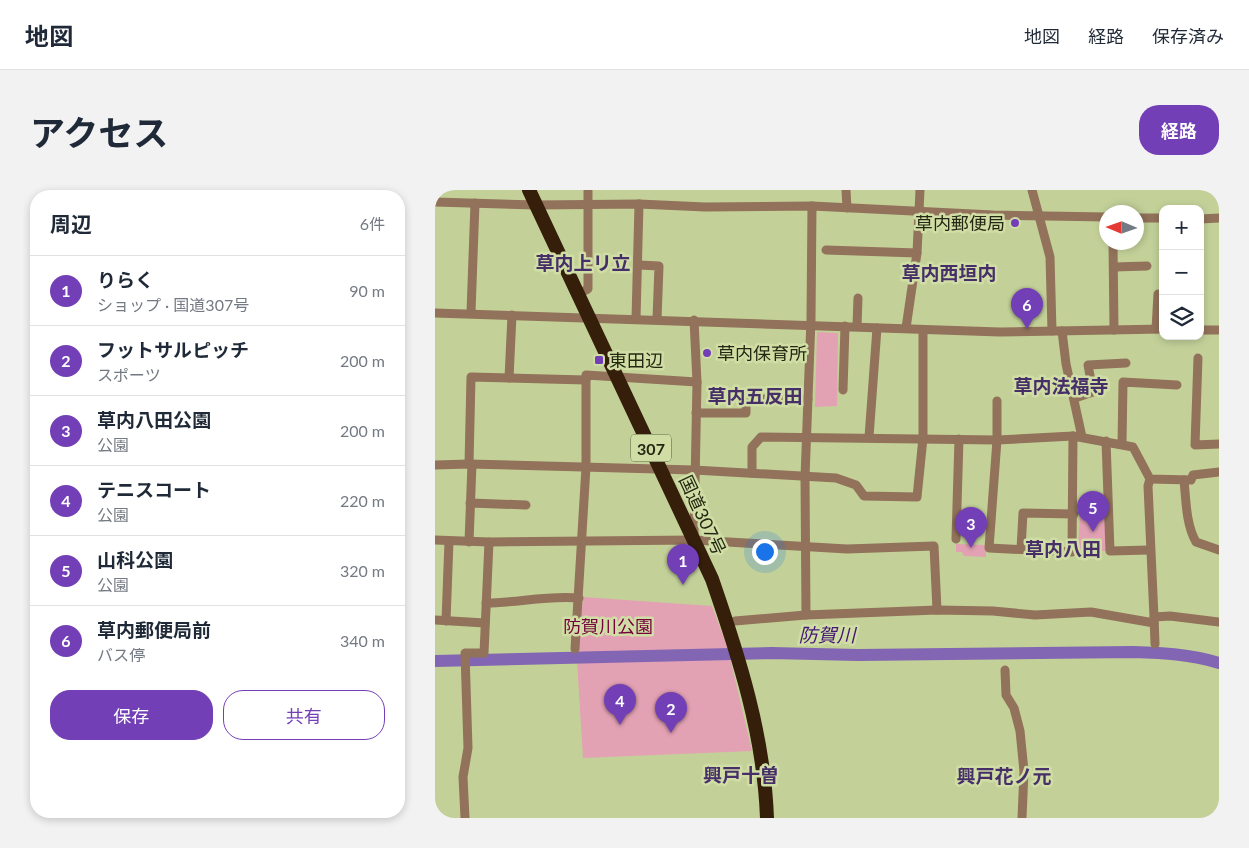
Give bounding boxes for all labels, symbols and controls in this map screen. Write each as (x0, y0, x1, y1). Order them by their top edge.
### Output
text: 地図 (25, 21, 73, 50)
text: 地図 (1024, 25, 1060, 47)
text: 経路 (1088, 25, 1124, 47)
text: 保存済み (1152, 25, 1224, 47)
button: 経路 (1139, 105, 1219, 155)
text: アクセス (30, 111, 168, 153)
north arrow (1099, 205, 1144, 250)
map controls (1159, 205, 1204, 340)
button: + (1159, 205, 1204, 250)
text: 周辺 (50, 211, 92, 236)
place label: 草内郵便局 (915, 212, 1005, 234)
text: 6件 (360, 214, 385, 233)
marker: 草内郵便局 (1009, 217, 1021, 229)
button: − (1159, 250, 1204, 295)
district label: 草内上リ立 (535, 251, 631, 274)
district label: 草内西垣内 (901, 261, 997, 284)
text: りらく (97, 268, 154, 291)
text: 1 (61, 281, 71, 300)
text: 90 m (349, 281, 385, 300)
pin: 6 (1011, 288, 1043, 329)
text: ショップ · 国道307号 (97, 295, 249, 314)
button: layers (1159, 295, 1204, 340)
text: フットサルピッチ (97, 338, 249, 361)
place label: 草内保育所 (717, 342, 807, 364)
marker: 草内保育所 (701, 347, 713, 359)
place label: 東田辺 (609, 349, 663, 371)
text: 2 (61, 351, 71, 370)
text: 200 m (340, 351, 385, 370)
marker: 東田辺 (593, 354, 605, 366)
text: スポーツ (97, 365, 161, 384)
district label: 草内法福寺 (1013, 374, 1109, 397)
district label: 草内五反田 (707, 384, 803, 407)
text: 草内八田公園 (97, 408, 211, 431)
text: 3 (61, 421, 71, 440)
text: 200 m (340, 421, 385, 440)
road number: 307 (631, 434, 671, 462)
text: 公園 (97, 435, 129, 454)
street label: 国道307号 (675, 472, 731, 558)
text: テニスコート (97, 478, 211, 501)
text: 4 (61, 491, 71, 510)
text: 220 m (340, 491, 385, 510)
pin: 5 (1077, 491, 1109, 532)
text: 公園 (97, 505, 129, 524)
pin: 3 (955, 507, 987, 548)
district label: 草内八田 (1025, 537, 1101, 560)
your location (752, 539, 778, 565)
pin: 1 (667, 544, 699, 585)
text: 山科公園 (97, 548, 173, 571)
text: 5 (61, 561, 71, 580)
text: 320 m (340, 561, 385, 580)
text: 公園 (97, 575, 129, 594)
park label: 防賀川公園 (563, 615, 653, 637)
text: 草内郵便局前 (97, 618, 211, 641)
water label: 防賀川 (798, 623, 857, 646)
text: 6 (61, 631, 71, 650)
text: 340 m (340, 631, 385, 650)
text: バス停 (97, 645, 145, 664)
pin: 4 (604, 684, 636, 725)
button: 保存 (50, 690, 213, 740)
button: 共有 (223, 690, 385, 740)
pin: 2 (655, 692, 687, 733)
district label: 興戸十曽 (703, 763, 779, 786)
district label: 興戸花ノ元 (956, 764, 1052, 787)

